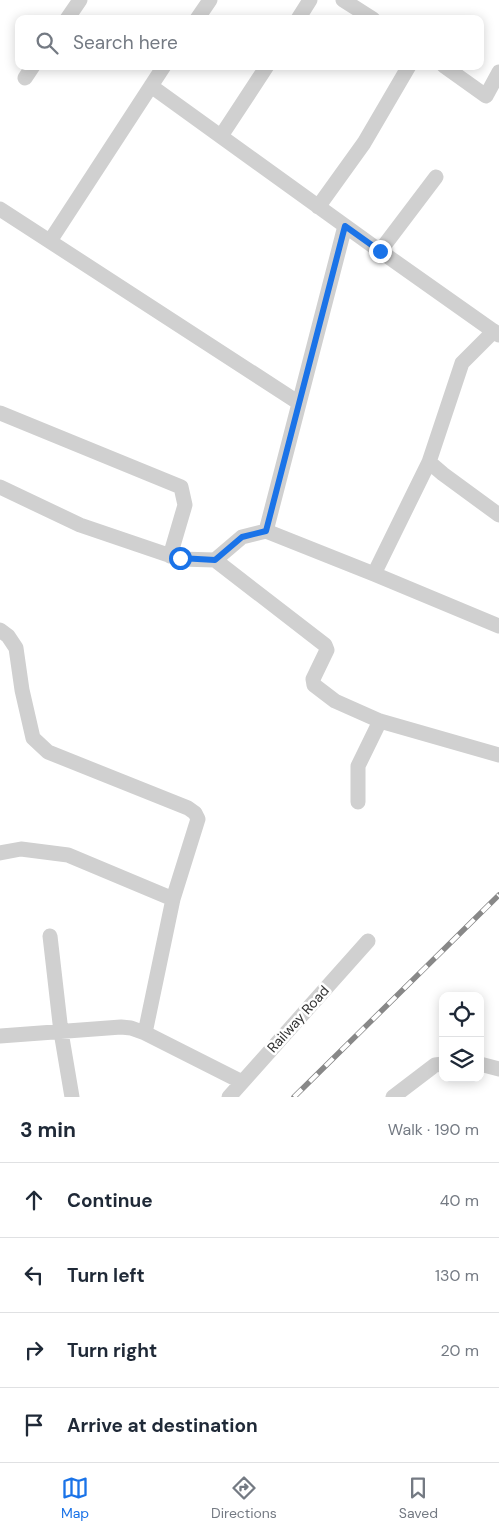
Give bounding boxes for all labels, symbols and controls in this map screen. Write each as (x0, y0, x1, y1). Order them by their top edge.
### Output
search box (15, 15, 484, 70)
icon: search (33, 29, 61, 57)
text: Search here (73, 30, 178, 55)
route end (369, 240, 392, 263)
route start (169, 547, 192, 570)
street label: Railway Road (263, 982, 333, 1056)
map controls (439, 992, 484, 1082)
button: locate (439, 992, 484, 1037)
button: layers (439, 1037, 484, 1082)
text: 3 min (20, 1116, 76, 1144)
text: Walk · 190 m (388, 1119, 479, 1140)
icon: ahead (20, 1186, 48, 1214)
text: Continue (67, 1188, 153, 1213)
text: 40 m (440, 1190, 479, 1211)
icon: left (20, 1261, 48, 1289)
text: Turn left (67, 1263, 145, 1288)
text: 130 m (435, 1265, 479, 1286)
icon: right (20, 1336, 48, 1364)
text: Turn right (67, 1338, 157, 1363)
text: 20 m (440, 1340, 479, 1361)
icon: arrive (20, 1411, 48, 1439)
text: Arrive at destination (67, 1413, 258, 1438)
tab: Map (61, 1474, 89, 1522)
tab: Directions (211, 1474, 277, 1522)
tab: Saved (399, 1474, 438, 1522)

